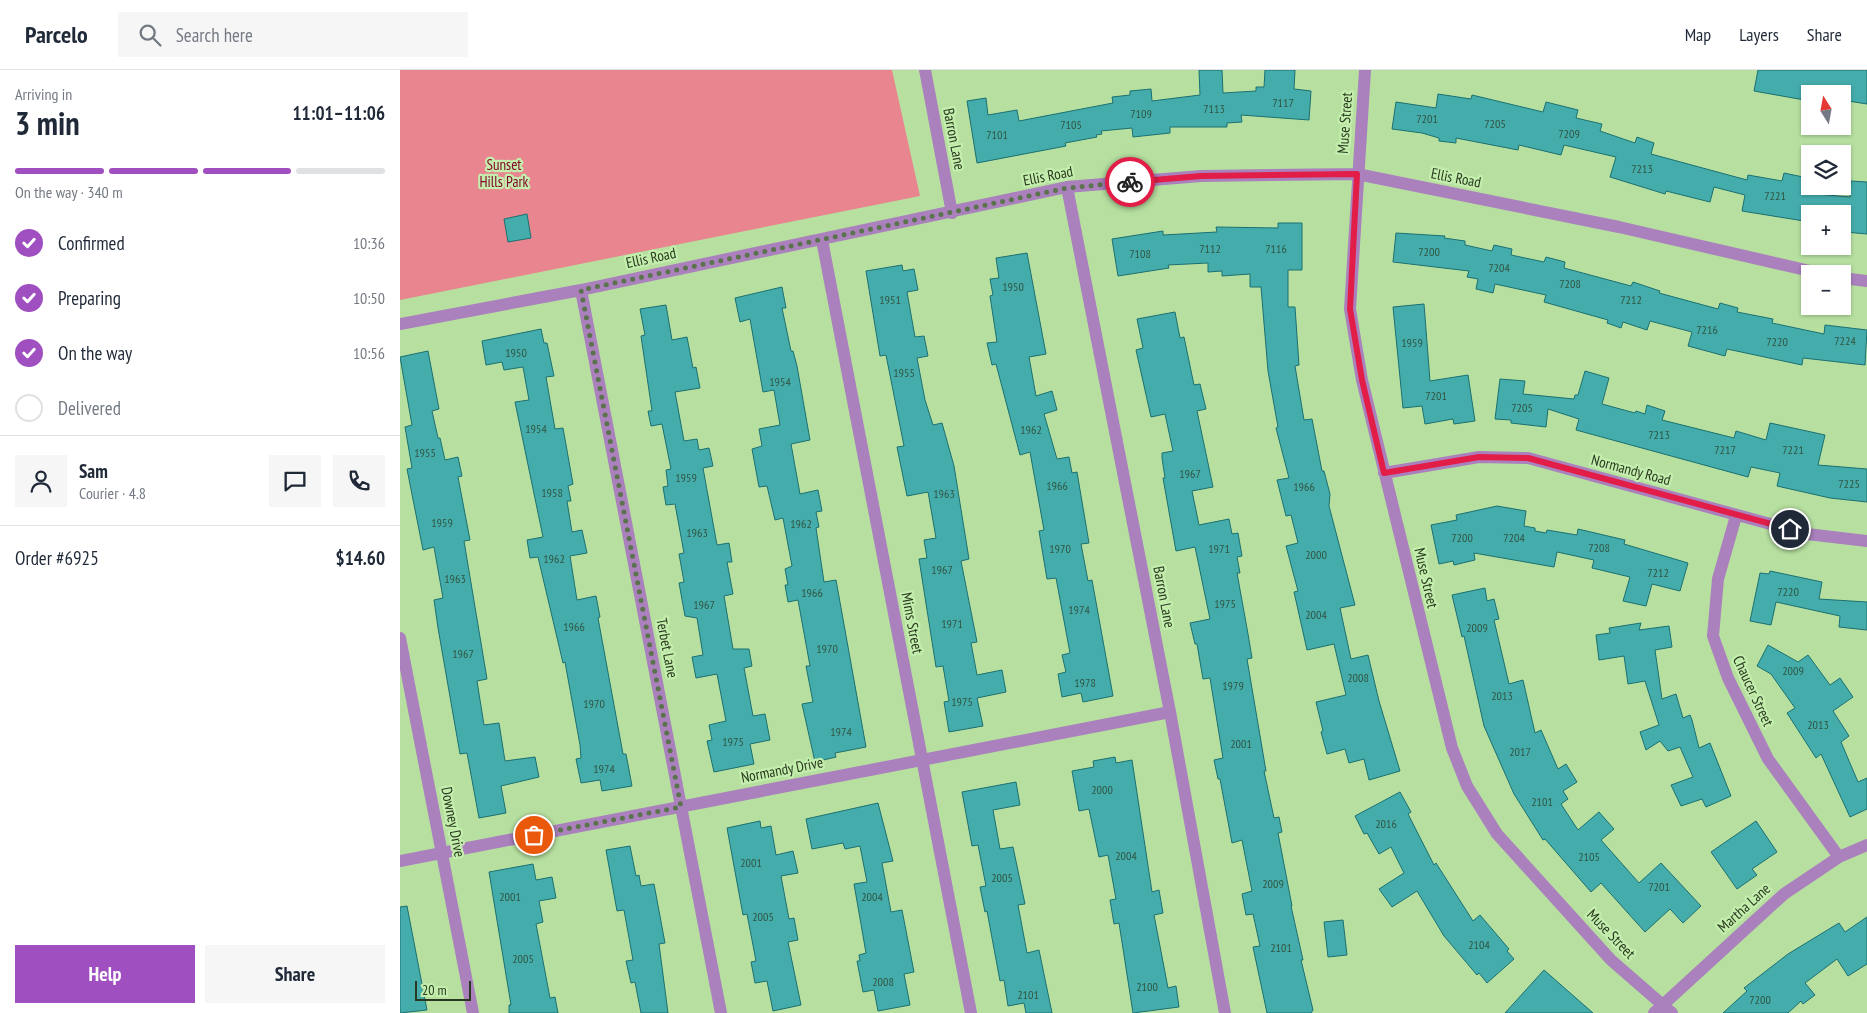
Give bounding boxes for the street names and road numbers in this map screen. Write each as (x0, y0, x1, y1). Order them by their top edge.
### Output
street label: Muse Street (1333, 92, 1356, 154)
street label: Barron Lane (939, 107, 970, 171)
street label: Ellis Road (1021, 161, 1075, 190)
street label: Ellis Road (1429, 163, 1483, 192)
street label: Ellis Road (624, 243, 678, 272)
street label: Normandy Road (1589, 450, 1673, 489)
street label: Muse Street (1410, 546, 1443, 610)
street label: Barron Lane (1149, 565, 1180, 629)
street label: Mims Street (897, 591, 928, 655)
street label: Terbet Lane (652, 617, 683, 679)
street label: Chaucer Street (1729, 653, 1778, 729)
street label: Normandy Drive (739, 752, 825, 787)
street label: Downey Drive (437, 785, 470, 859)
street label: Martha Lane (1713, 879, 1774, 936)
street label: Muse Street (1583, 905, 1640, 962)

